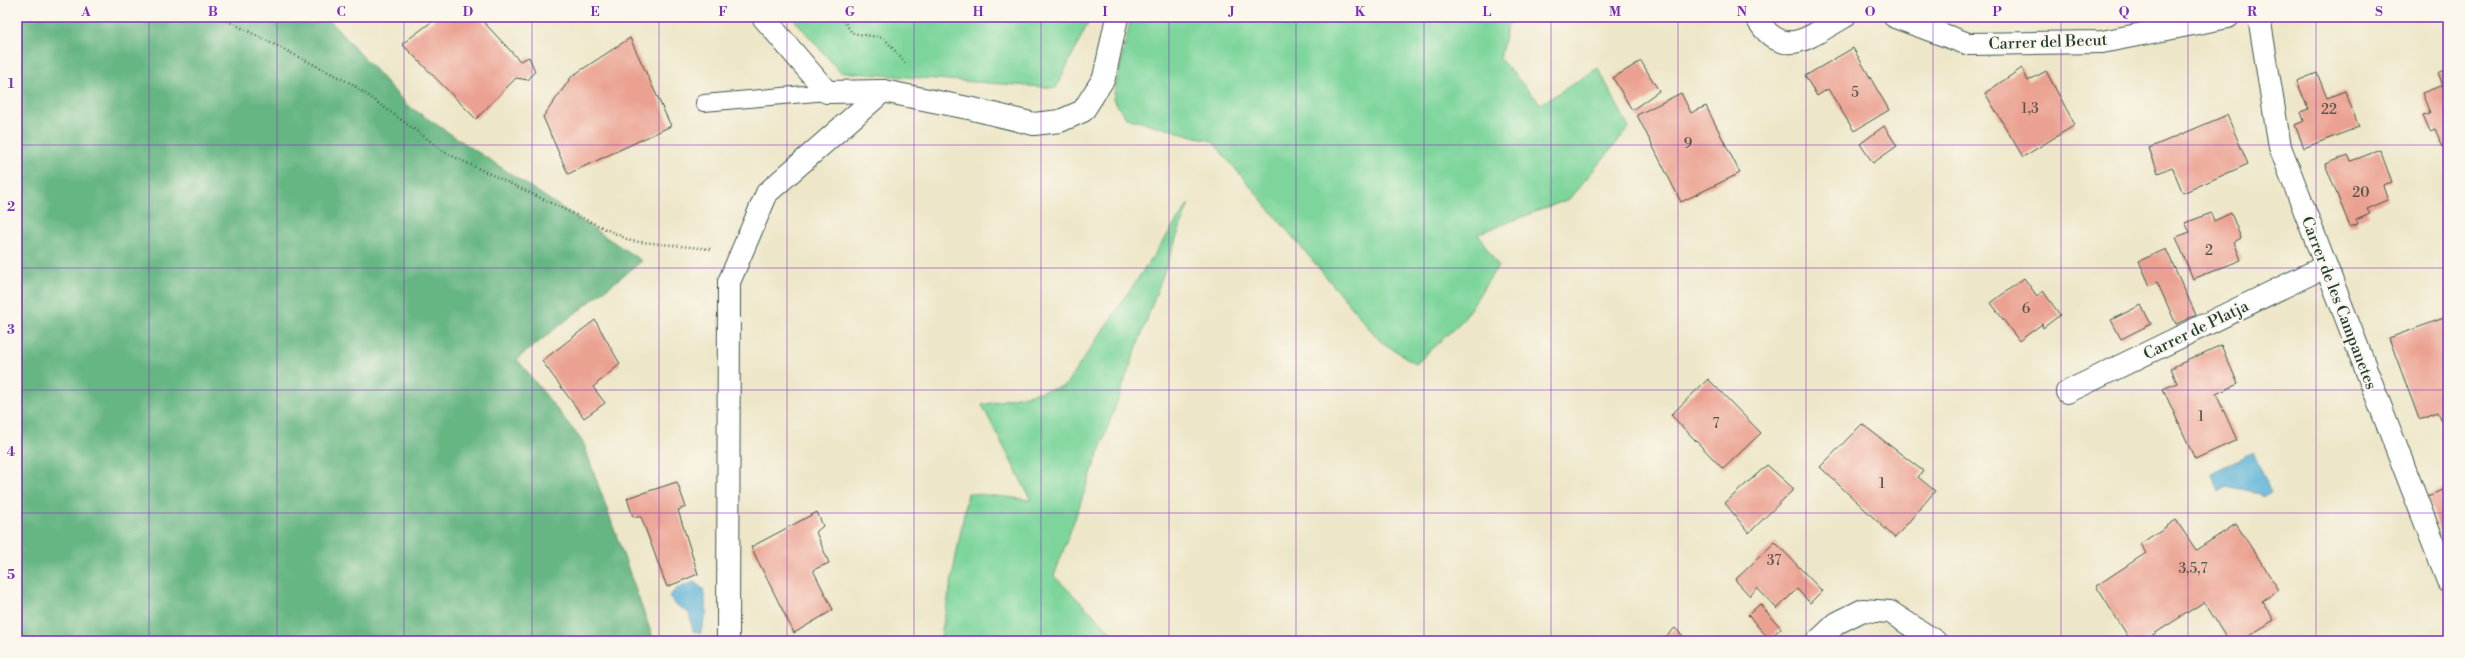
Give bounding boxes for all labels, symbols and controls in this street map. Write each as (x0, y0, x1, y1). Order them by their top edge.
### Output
text: A (80, 4, 91, 20)
text: B (208, 4, 218, 20)
text: C (336, 4, 346, 20)
text: D (463, 4, 473, 20)
text: E (590, 4, 600, 20)
text: F (718, 4, 728, 20)
text: G (845, 4, 856, 20)
text: H (973, 4, 984, 20)
text: I (1102, 4, 1108, 20)
text: J (1227, 4, 1235, 20)
text: K (1355, 4, 1366, 20)
text: L (1483, 4, 1492, 20)
text: M (1609, 4, 1621, 20)
text: N (1737, 4, 1748, 20)
text: O (1865, 4, 1876, 20)
text: P (1992, 4, 2002, 20)
text: Q (2119, 4, 2130, 20)
text: R (2247, 4, 2257, 20)
text: S (2375, 4, 2383, 20)
street label: Carrer del Becut (1988, 30, 2108, 54)
text: 1 (8, 76, 15, 92)
house number: 5 (1851, 84, 1859, 102)
house number: 1,3 (2021, 100, 2039, 118)
house number: 22 (2321, 101, 2337, 119)
house number: 9 (1684, 135, 1692, 153)
house number: 20 (2352, 184, 2370, 202)
text: 2 (7, 199, 15, 215)
street label: Carrer de les Campanetes (2297, 214, 2381, 392)
house number: 2 (2205, 242, 2213, 260)
street label: Carrer de Platja (2140, 295, 2253, 364)
house number: 6 (2022, 300, 2031, 318)
text: 3 (7, 322, 15, 338)
house number: 1 (2198, 408, 2204, 426)
house number: 7 (1712, 415, 1720, 433)
text: 4 (7, 444, 16, 460)
house number: 1 (1879, 475, 1885, 493)
house number: 37 (1767, 552, 1781, 570)
house number: 3,5,7 (2179, 560, 2208, 578)
text: 5 (7, 567, 15, 583)

